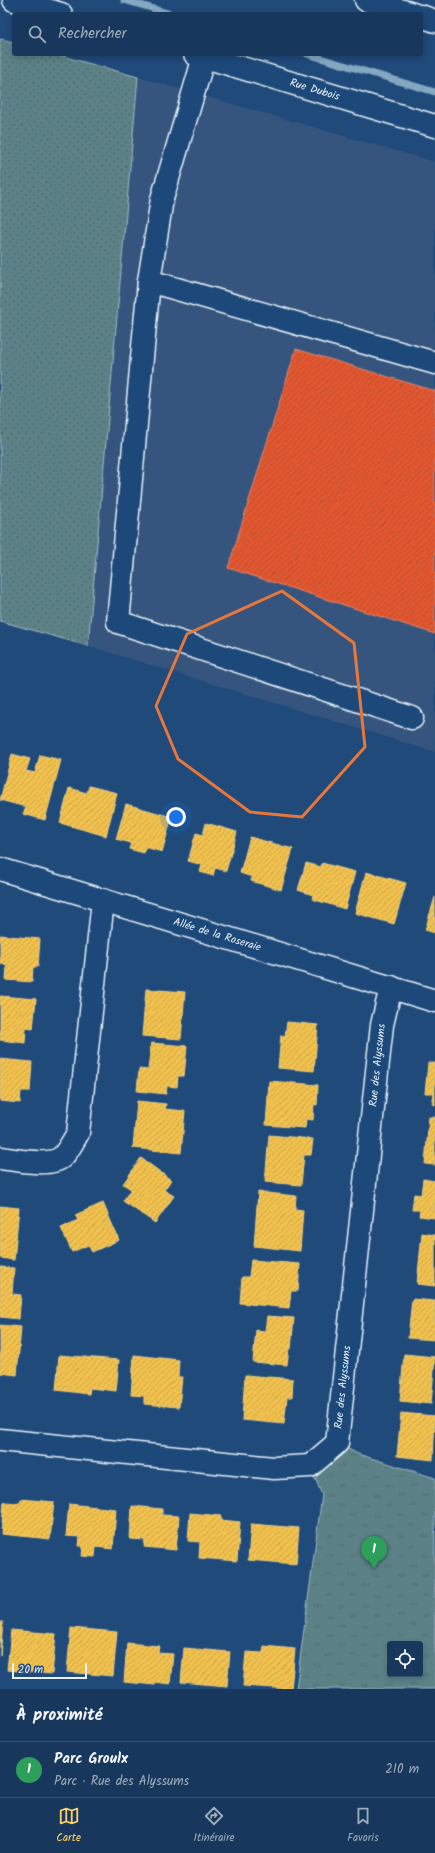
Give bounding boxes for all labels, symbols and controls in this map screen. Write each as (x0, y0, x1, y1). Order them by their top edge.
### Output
search box (12, 12, 423, 56)
text: Rechercher (58, 22, 126, 46)
icon: search (26, 23, 48, 45)
street label: Rue Dubois (287, 74, 342, 106)
your location (166, 807, 186, 827)
street label: Allée de la Roseraie (171, 913, 263, 957)
street label: Rue des Alyssums (364, 1022, 391, 1108)
street label: Rue des Alyssums (330, 1345, 356, 1430)
pin: 1 (361, 1536, 387, 1569)
map controls (387, 1641, 423, 1677)
button: locate (387, 1641, 423, 1677)
scale bar (12, 1661, 87, 1680)
text: 20 m (18, 1661, 43, 1679)
text: À proximité (16, 1702, 103, 1729)
text: Parc Groulx (54, 1747, 128, 1771)
text: 1 (27, 1759, 31, 1780)
text: 210 m (385, 1759, 419, 1780)
text: Parc · Rue des Alyssums (54, 1771, 189, 1792)
tab: Carte (56, 1805, 81, 1847)
tab: Itinéraire (194, 1805, 235, 1847)
tab: Favoris (347, 1805, 379, 1847)

